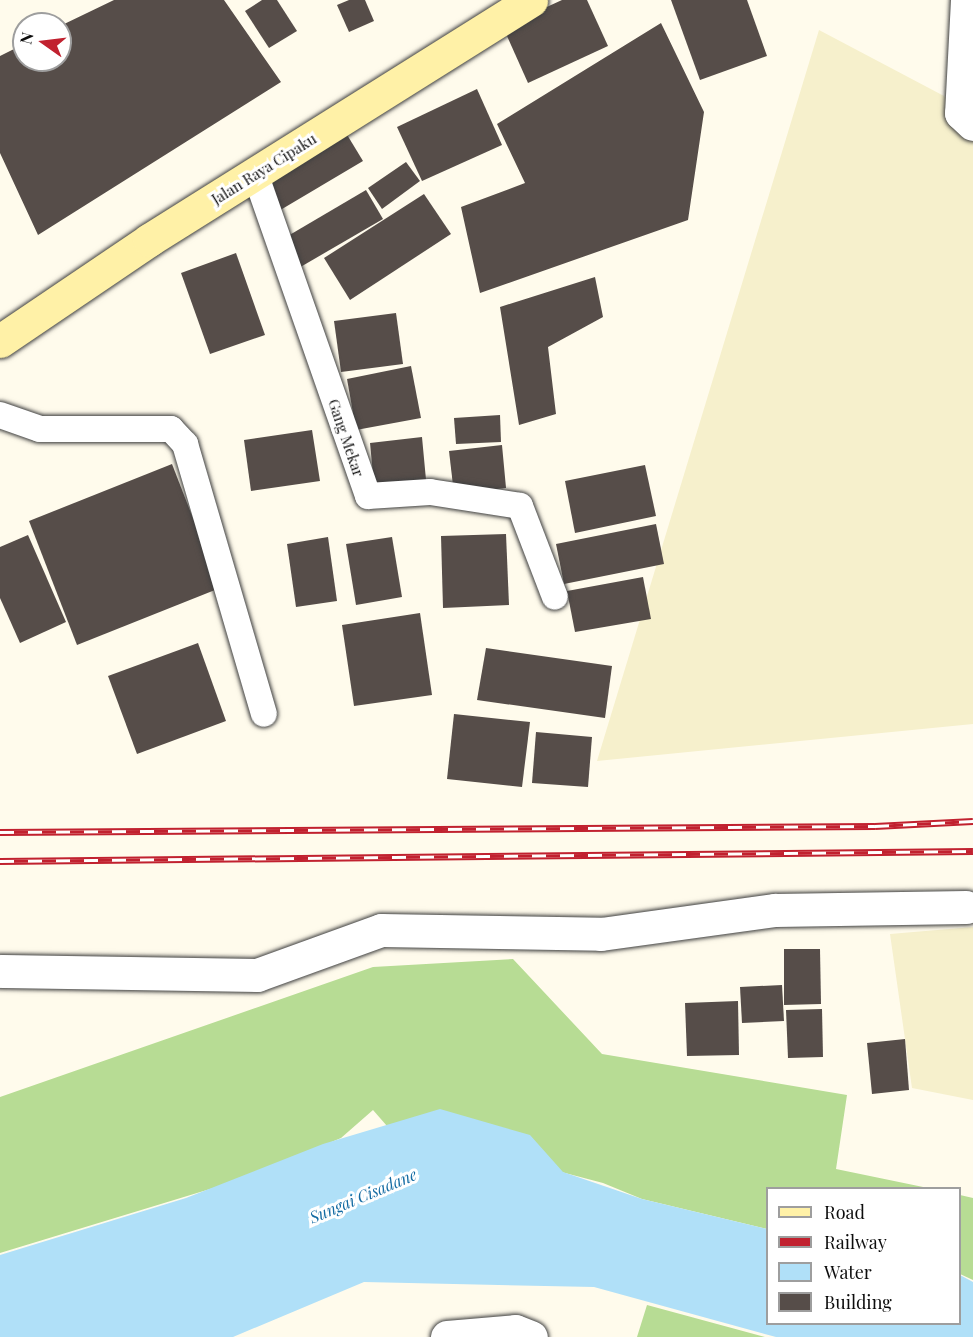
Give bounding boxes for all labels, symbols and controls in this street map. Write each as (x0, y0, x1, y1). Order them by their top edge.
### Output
north arrow (12, 12, 72, 72)
text: N (14, 30, 38, 46)
street label: Jalan Raya Cipaku (208, 130, 320, 208)
street label: Gang Mekar (324, 397, 368, 479)
water label: Sungai Cisadane (306, 1165, 420, 1227)
legend (766, 1187, 961, 1325)
text: Road (824, 1200, 865, 1224)
text: Railway (824, 1230, 887, 1254)
text: Water (824, 1260, 872, 1284)
text: Building (824, 1290, 892, 1314)

